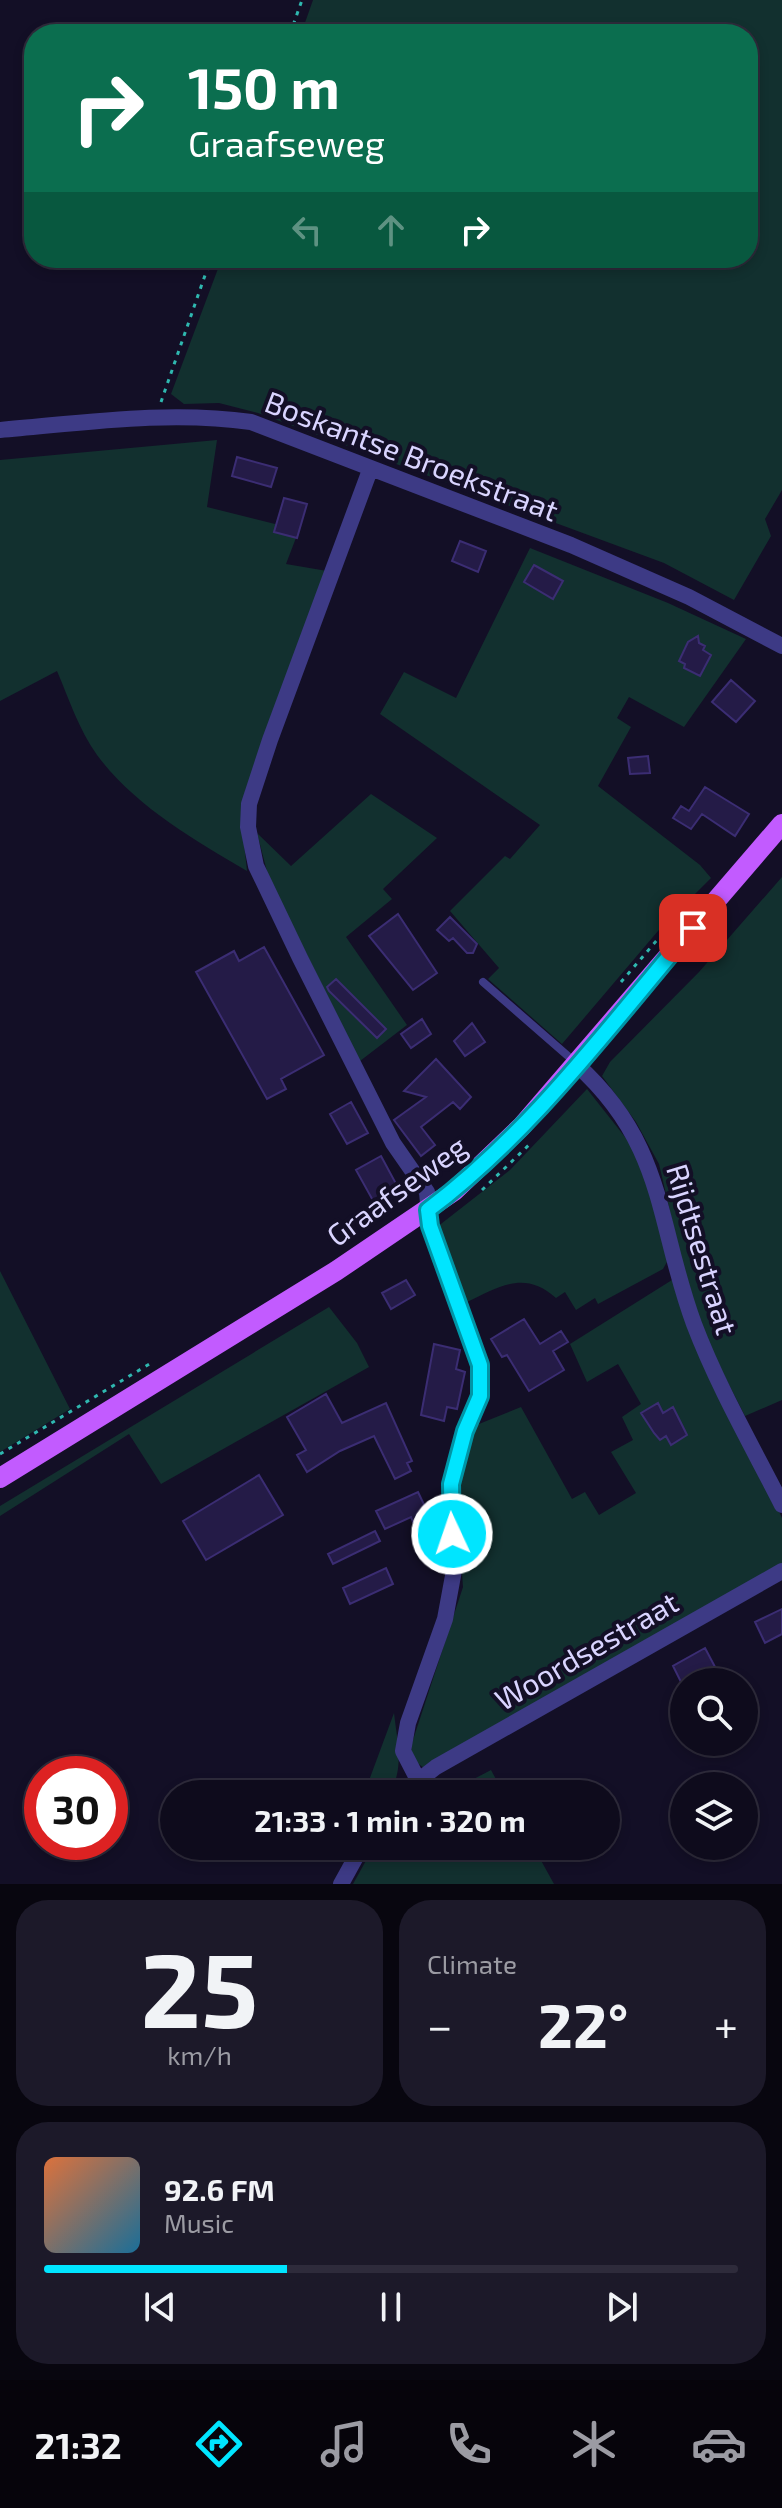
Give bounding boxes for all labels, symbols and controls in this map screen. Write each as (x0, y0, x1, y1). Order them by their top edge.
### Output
text: 150 m (188, 53, 340, 120)
icon: right (56, 56, 160, 160)
text: Graafseweg (188, 121, 385, 164)
icon: left (285, 208, 329, 252)
icon: ahead (369, 208, 413, 252)
icon: right (453, 208, 497, 252)
street label: Boskantse Broekstraat (260, 382, 564, 528)
pin (659, 894, 727, 962)
icon: arrive (671, 906, 715, 950)
street label: Graafseweg (319, 1127, 473, 1253)
street label: Rijdtsestraat (660, 1159, 746, 1339)
position arrow (410, 1492, 494, 1576)
street label: Woordsestraat (488, 1583, 684, 1717)
map controls (670, 1668, 758, 1860)
button: search (670, 1668, 758, 1756)
speed limit sign: 30 (24, 1756, 128, 1860)
button: layers (670, 1772, 758, 1860)
text: 21:33 · 1 min · 320 m (254, 1802, 526, 1838)
text: 25 (141, 1924, 258, 2049)
text: Climate (427, 1948, 517, 1979)
text: 22° (538, 1988, 628, 2060)
text: − (427, 1998, 453, 2051)
text: + (714, 1998, 738, 2051)
text: km/h (167, 2039, 232, 2070)
text: 92.6 FM (164, 2171, 275, 2207)
text: Music (164, 2207, 234, 2238)
icon: previous (138, 2285, 182, 2329)
icon: pause (369, 2285, 413, 2329)
icon: next (600, 2285, 644, 2329)
icon: directions (191, 2416, 247, 2472)
icon: music (316, 2416, 372, 2472)
icon: phone (441, 2416, 497, 2472)
icon: climate (566, 2416, 622, 2472)
icon: car (691, 2416, 747, 2472)
text: 21:32 (35, 2423, 122, 2466)

